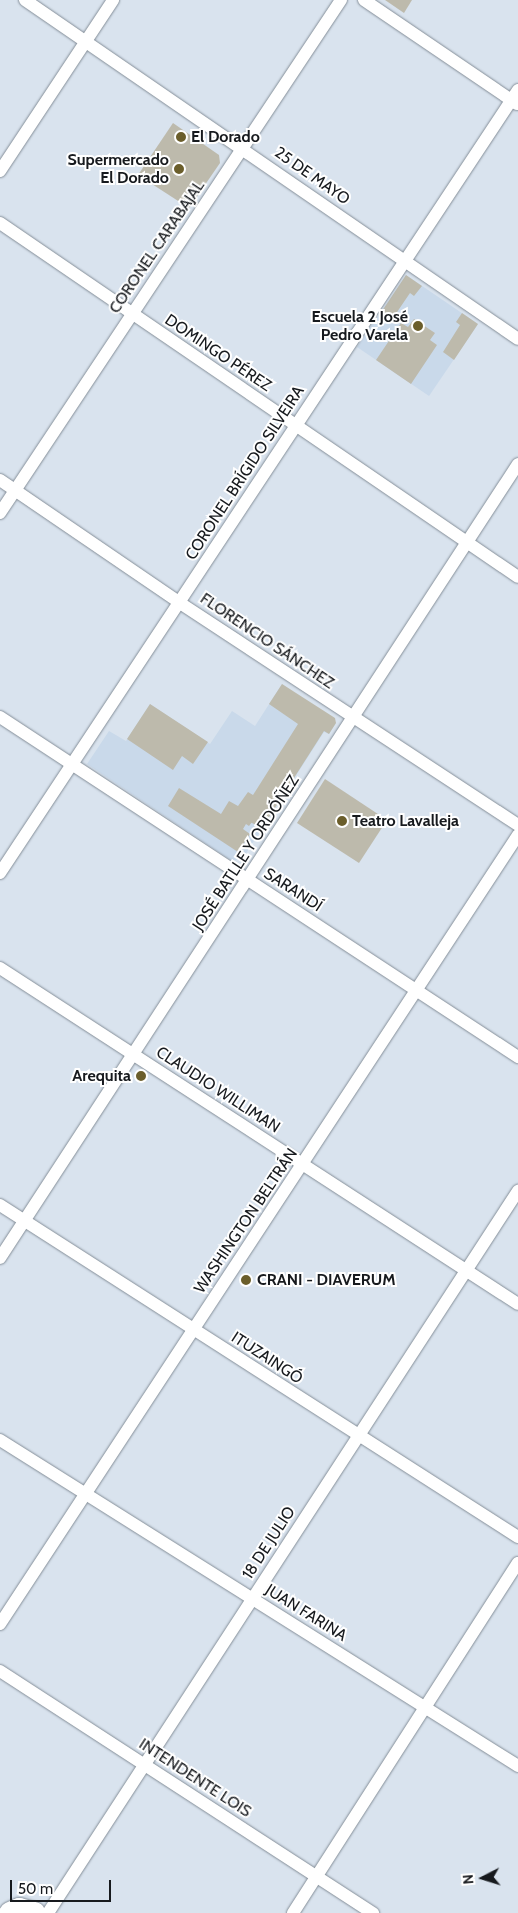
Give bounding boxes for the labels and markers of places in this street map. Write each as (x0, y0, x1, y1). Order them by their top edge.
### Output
place label: El Dorado (191, 127, 260, 147)
marker: El Dorado (175, 131, 187, 143)
place label: Supermercado El Dorado (68, 150, 169, 188)
marker: Supermercado El Dorado (173, 163, 185, 175)
place label: Escuela 2 José Pedro Varela (312, 307, 408, 345)
marker: Escuela 2 José Pedro Varela (412, 320, 424, 332)
place label: Teatro Lavalleja (352, 811, 459, 831)
marker: Teatro Lavalleja (336, 815, 348, 827)
place label: Arequita (72, 1066, 131, 1086)
marker: Arequita (135, 1070, 147, 1082)
place label: CRANI - DIAVERUM (257, 1270, 395, 1290)
marker: CRANI - DIAVERUM (239, 1273, 253, 1287)

